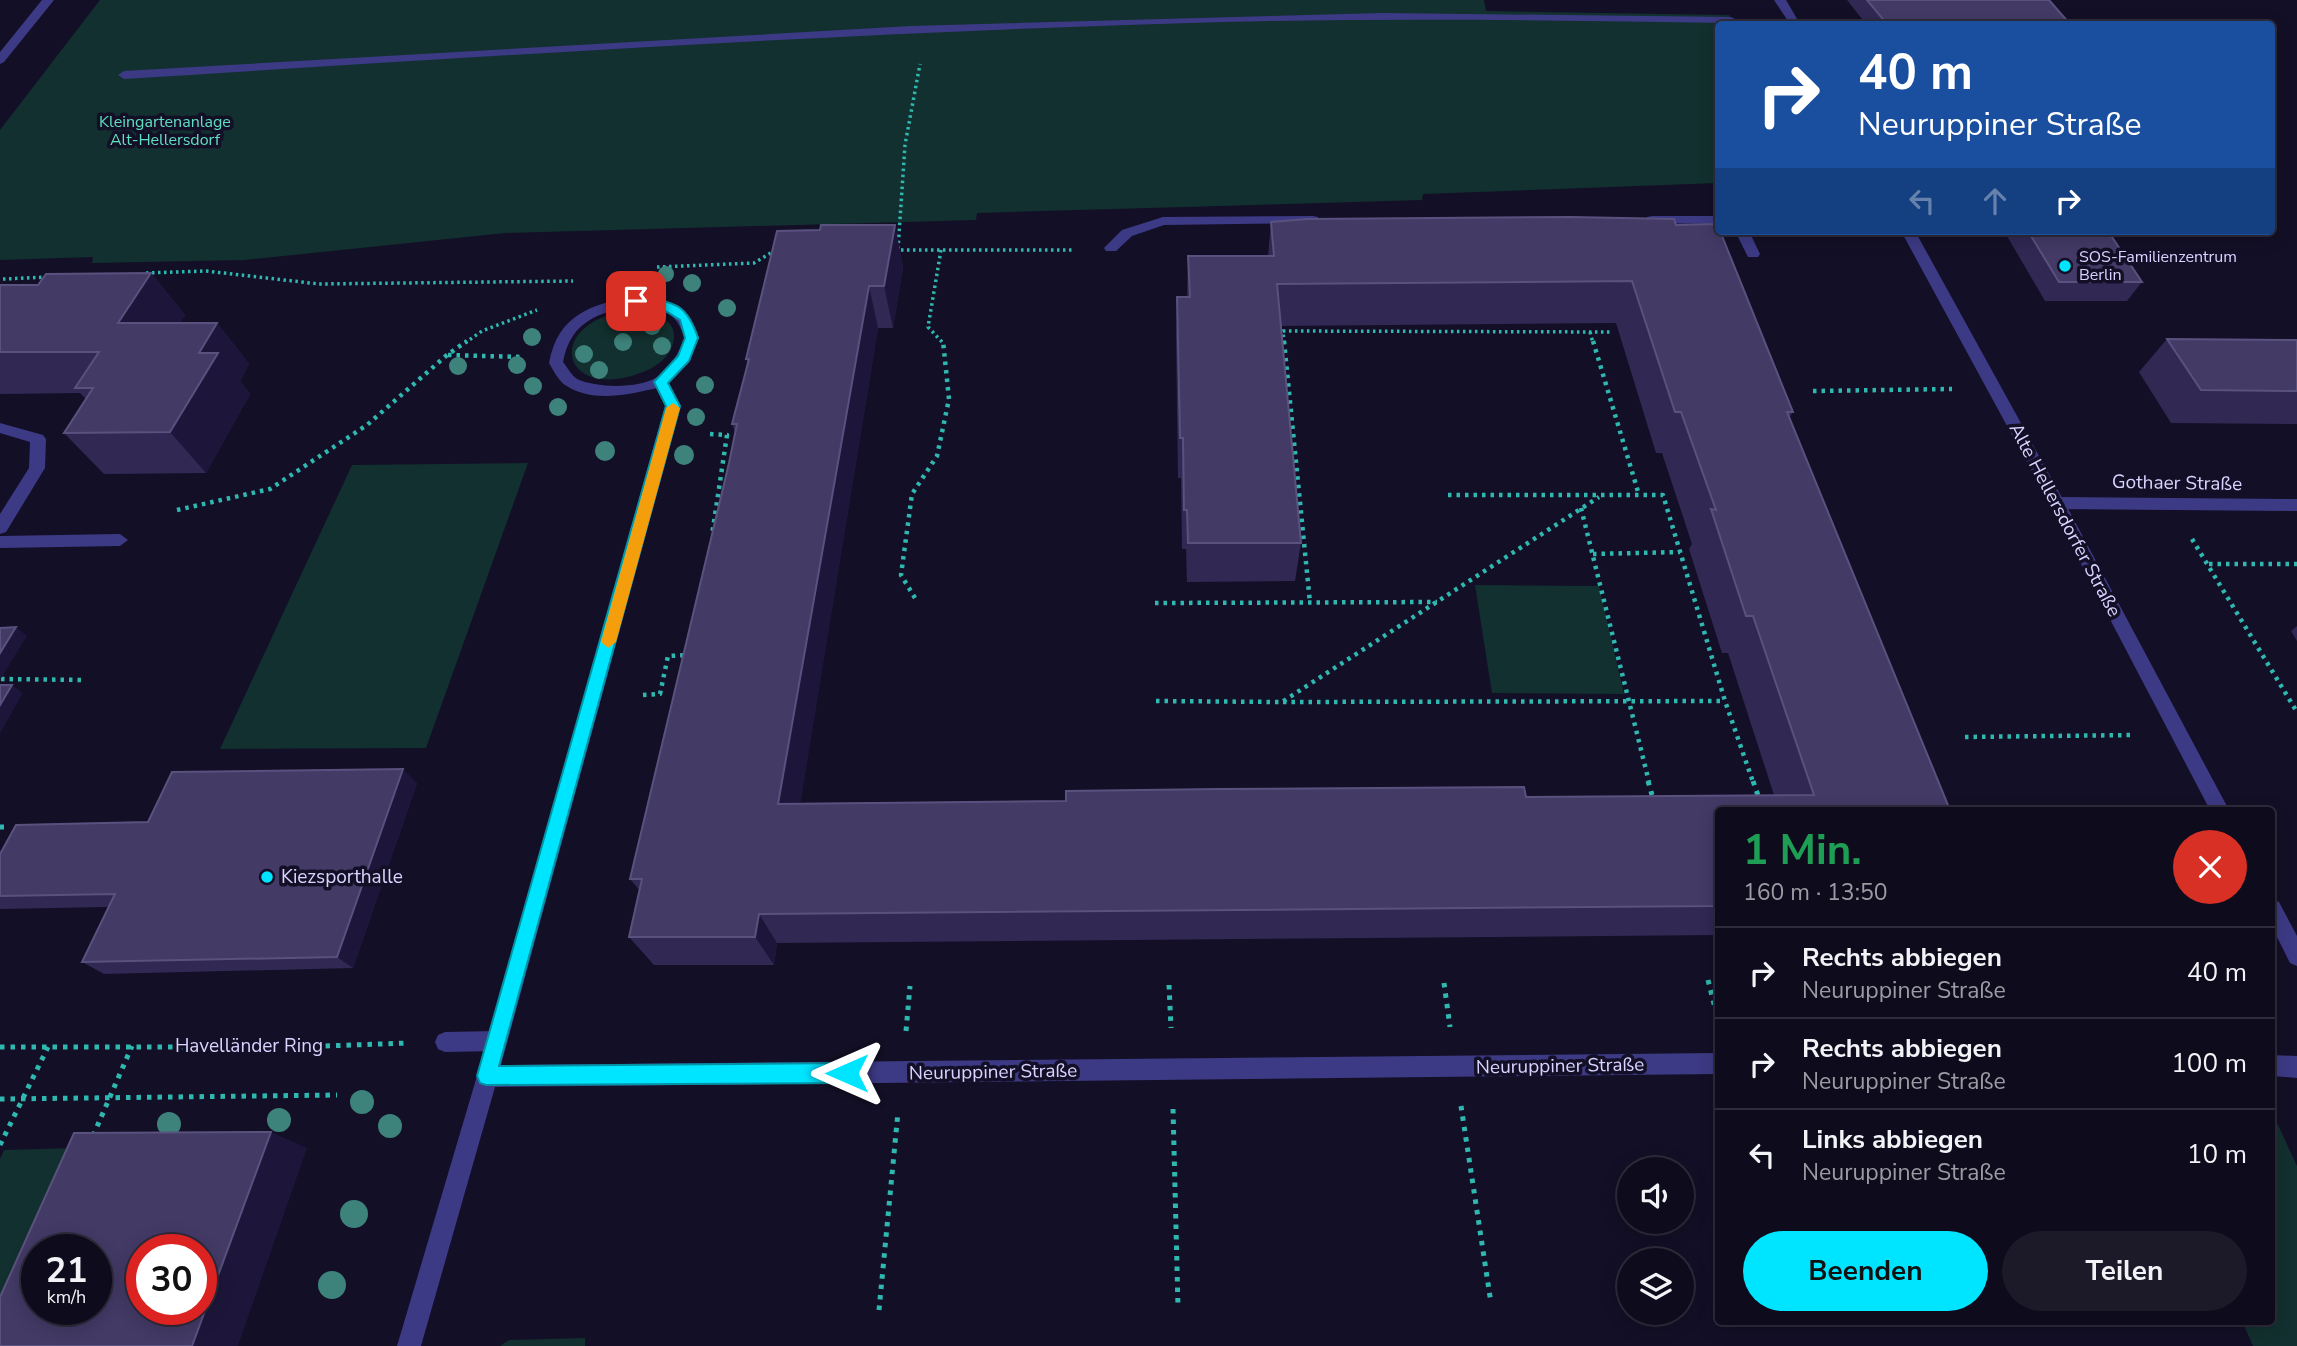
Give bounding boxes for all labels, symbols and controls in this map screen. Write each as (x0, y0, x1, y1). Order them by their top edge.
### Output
text: 40 m (1858, 39, 1973, 106)
icon: right (1743, 49, 1834, 140)
text: Neuruppiner Straße (1858, 103, 2141, 146)
park label: Kleingartenanlage Alt-Hellersdorf (99, 111, 231, 151)
icon: left (1903, 182, 1941, 220)
icon: ahead (1976, 182, 2014, 220)
icon: right (2049, 182, 2087, 220)
place label: SOS-Familienzentrum Berlin (2079, 246, 2237, 286)
marker: SOS-Familienzentrum Berlin (2057, 258, 2073, 274)
pin (606, 271, 666, 331)
icon: arrive (617, 282, 655, 320)
street label: Alte Hellersdorfer Straße (2003, 418, 2127, 622)
street label: Gothaer Straße (2112, 469, 2242, 497)
text: 1 Min. (1743, 822, 1862, 879)
button: close (2173, 830, 2247, 904)
place label: Kiezsporthalle (281, 864, 403, 890)
marker: Kiezsporthalle (259, 869, 275, 885)
text: 160 m · 13:50 (1743, 877, 1888, 908)
text: Rechts abbiegen (1802, 940, 2002, 975)
icon: right (1743, 954, 1781, 992)
text: 40 m (2187, 955, 2247, 990)
text: Neuruppiner Straße (1802, 975, 2006, 1006)
text: Rechts abbiegen (1802, 1031, 2002, 1066)
street label: Havelländer Ring (175, 1033, 323, 1059)
position arrow (810, 1036, 884, 1110)
icon: right (1743, 1045, 1781, 1083)
text: 100 m (2171, 1046, 2247, 1081)
street label: Neuruppiner Straße (1476, 1052, 1644, 1080)
street label: Neuruppiner Straße (909, 1058, 1077, 1086)
text: Neuruppiner Straße (1802, 1066, 2006, 1097)
text: Links abbiegen (1802, 1122, 1983, 1157)
icon: left (1743, 1136, 1781, 1174)
text: 10 m (2187, 1137, 2247, 1172)
map controls (1617, 1157, 1694, 1325)
button: sound (1617, 1157, 1694, 1234)
text: Neuruppiner Straße (1802, 1157, 2006, 1188)
button: Beenden (1743, 1231, 1988, 1311)
button: Teilen (2002, 1231, 2247, 1311)
speed limit sign: 30 (126, 1234, 217, 1325)
text: 21 (45, 1247, 88, 1294)
button: layers (1617, 1248, 1694, 1325)
text: km/h (47, 1285, 86, 1309)

